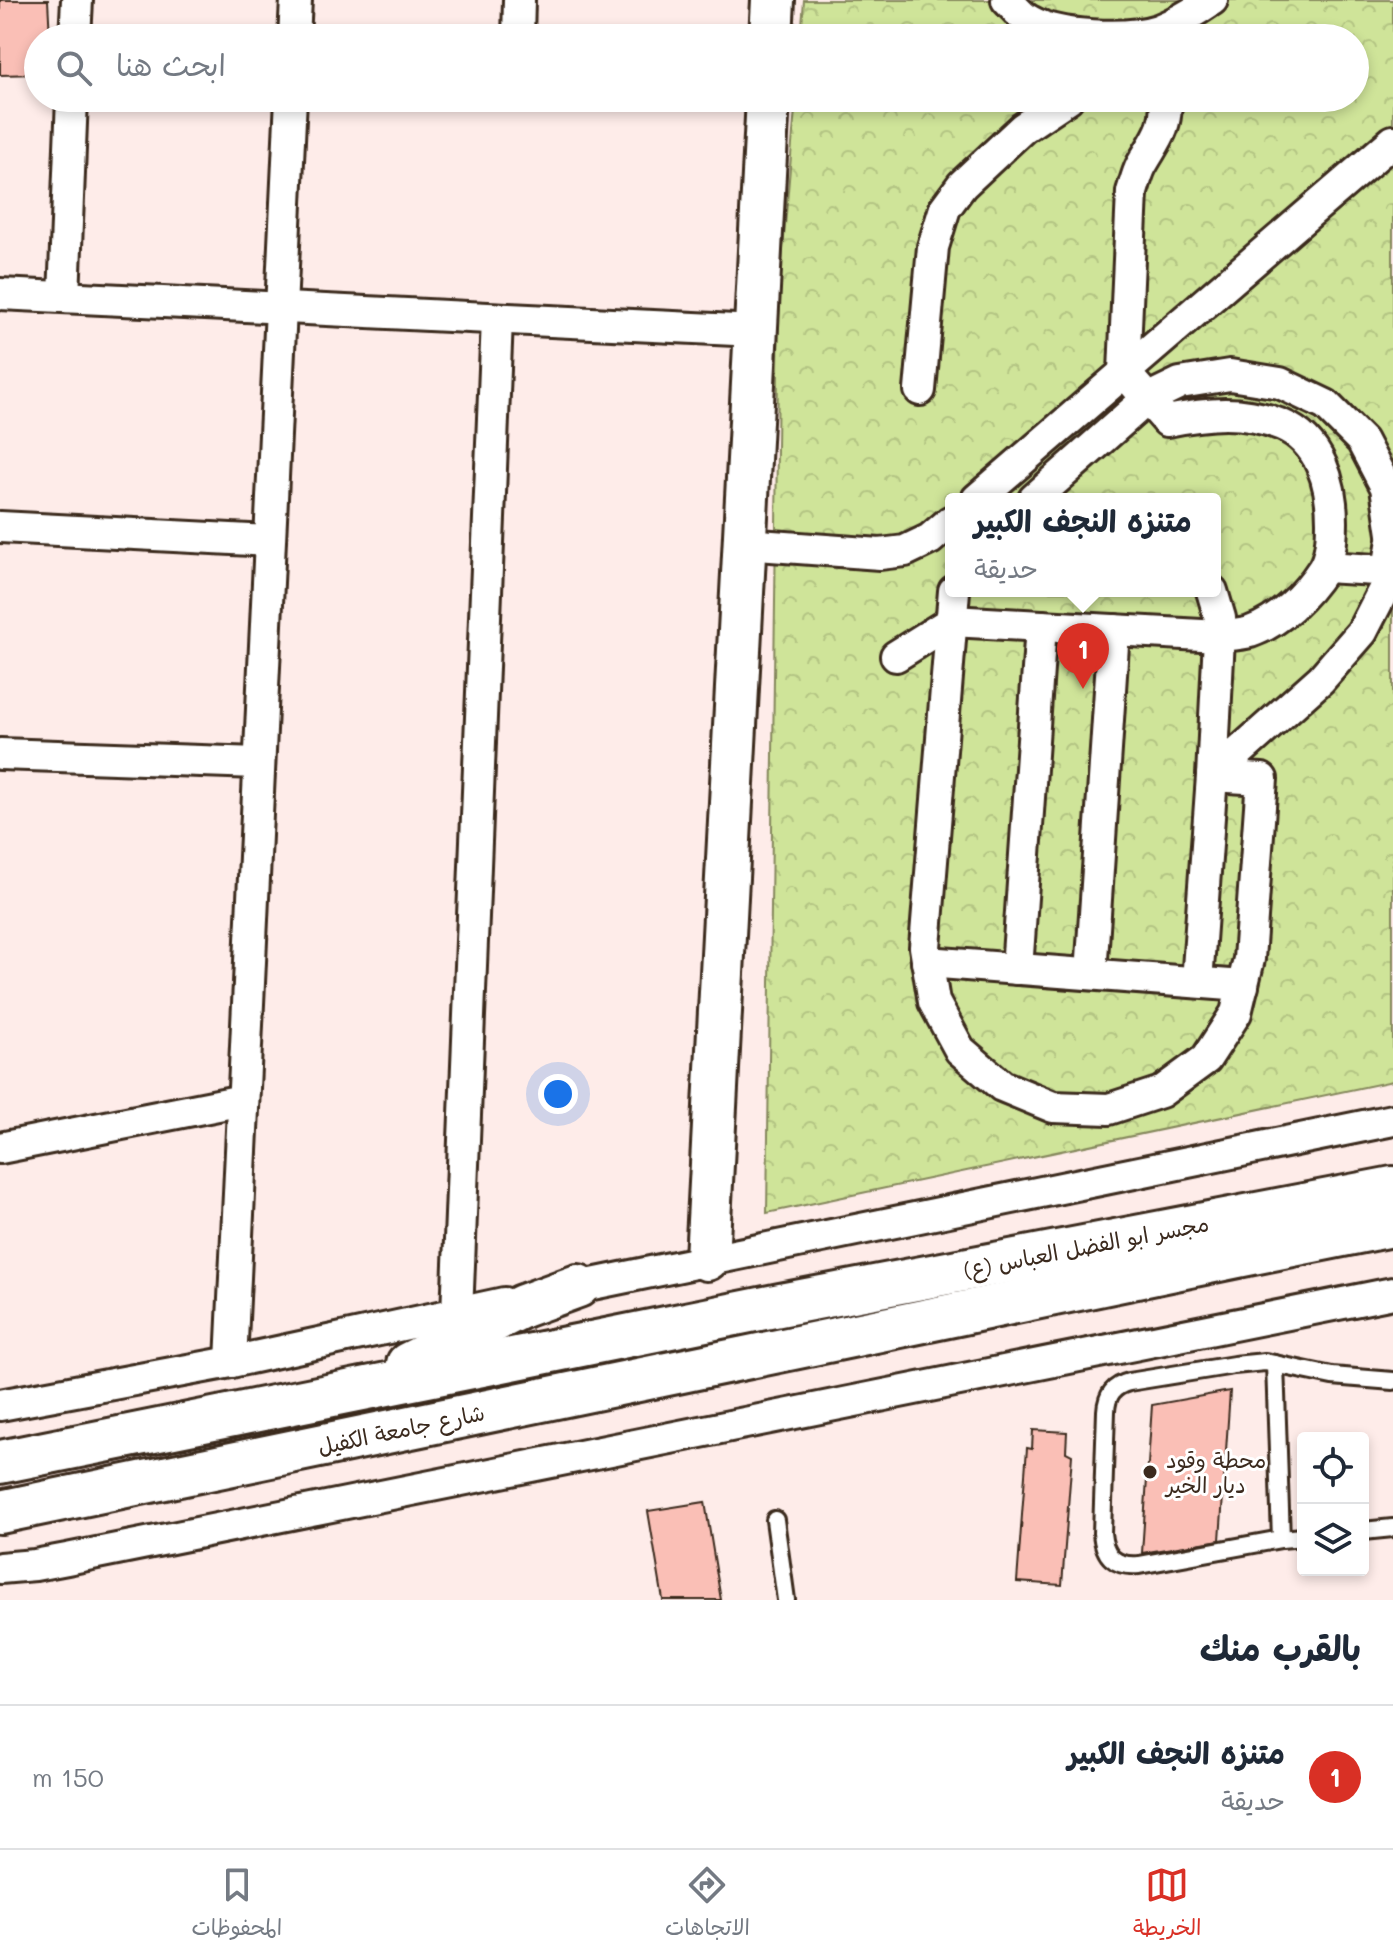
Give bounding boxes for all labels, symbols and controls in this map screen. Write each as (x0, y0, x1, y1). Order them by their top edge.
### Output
search box (24, 24, 1369, 112)
text: ابحث هنا (116, 44, 226, 84)
icon: search (52, 46, 96, 90)
popup (945, 493, 1221, 597)
text: متنزه النجف الكبير (974, 500, 1192, 540)
text: حديقة (974, 551, 1038, 585)
pin: 1 (1057, 623, 1109, 689)
your location (538, 1074, 578, 1114)
street label: مجسر ابو الفضل العباس (ع) (961, 1208, 1212, 1286)
street label: شارع جامعة الكفيل (315, 1397, 488, 1463)
map controls (1297, 1432, 1369, 1576)
button: locate (1297, 1432, 1369, 1504)
place label: محطة وقود ديار الخير (1164, 1445, 1266, 1499)
marker: محطة وقود ديار الخير (1141, 1463, 1159, 1481)
button: layers (1297, 1504, 1369, 1576)
text: بالقرب منك (1200, 1625, 1361, 1670)
text: متنزه النجف الكبير (1068, 1732, 1285, 1772)
text: 150 m (32, 1760, 104, 1794)
text: 1 (1329, 1760, 1341, 1794)
text: حديقة (1221, 1783, 1285, 1817)
tab: المحفوظات (191, 1863, 282, 1947)
tab: الاتجاهات (665, 1863, 750, 1947)
tab: الخريطة (1133, 1863, 1202, 1947)

